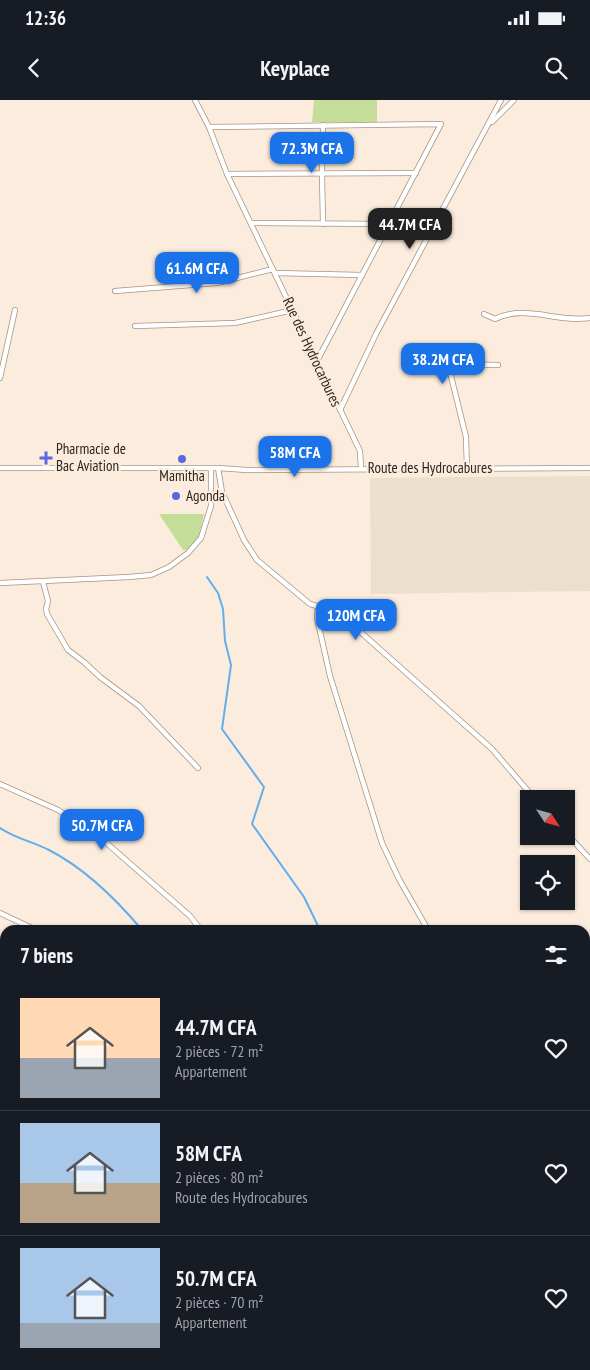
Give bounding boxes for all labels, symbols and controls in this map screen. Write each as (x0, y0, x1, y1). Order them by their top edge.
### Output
text: 12:36 (25, 6, 66, 30)
icon: back (20, 54, 48, 82)
text: Keyplace (260, 54, 330, 82)
icon: search (542, 54, 570, 82)
pin: 72.3M CFA (255, 132, 369, 174)
text: 72.3M CFA (281, 138, 343, 158)
pin: 44.7M CFA (353, 208, 467, 250)
text: 44.7M CFA (379, 214, 441, 234)
pin: 61.6M CFA (140, 252, 254, 294)
text: 61.6M CFA (166, 258, 228, 278)
street label: Rue des Hydrocarbures (279, 294, 346, 410)
pin: 38.2M CFA (386, 342, 500, 385)
text: 38.2M CFA (412, 349, 474, 369)
pin: 58M CFA (249, 436, 341, 478)
place label: Pharmacie de Bac Aviation (56, 439, 126, 475)
text: 58M CFA (269, 442, 321, 462)
marker: Pharmacie de Bac Aviation (40, 452, 52, 464)
marker: Mamitha (176, 453, 188, 465)
street label: Route des Hydrocabures (368, 458, 492, 477)
place label: Mamitha (159, 466, 205, 485)
place label: Agonda (186, 486, 225, 505)
marker: Agonda (170, 490, 182, 502)
pin: 120M CFA (304, 598, 408, 641)
text: 120M CFA (327, 605, 385, 625)
north arrow (520, 790, 575, 845)
map controls (520, 790, 575, 910)
pin: 50.7M CFA (45, 808, 159, 851)
text: 50.7M CFA (71, 815, 133, 835)
button: locate (520, 855, 575, 910)
icon: filters (542, 941, 570, 969)
text: 7 biens (20, 942, 73, 969)
text: 44.7M CFA (175, 1014, 256, 1041)
icon: home (60, 1018, 120, 1078)
icon: heart (542, 1034, 570, 1062)
text: 2 pièces · 72 m² (175, 1041, 264, 1061)
text: Appartement (175, 1061, 247, 1081)
text: 58M CFA (175, 1140, 242, 1167)
icon: home (60, 1143, 120, 1203)
icon: heart (542, 1159, 570, 1187)
text: 2 pièces · 80 m² (175, 1167, 264, 1187)
text: Route des Hydrocabures (175, 1187, 308, 1207)
text: 50.7M CFA (175, 1265, 256, 1292)
icon: home (60, 1268, 120, 1328)
icon: heart (542, 1284, 570, 1312)
text: 2 pièces · 70 m² (175, 1292, 264, 1312)
text: Appartement (175, 1312, 247, 1332)

